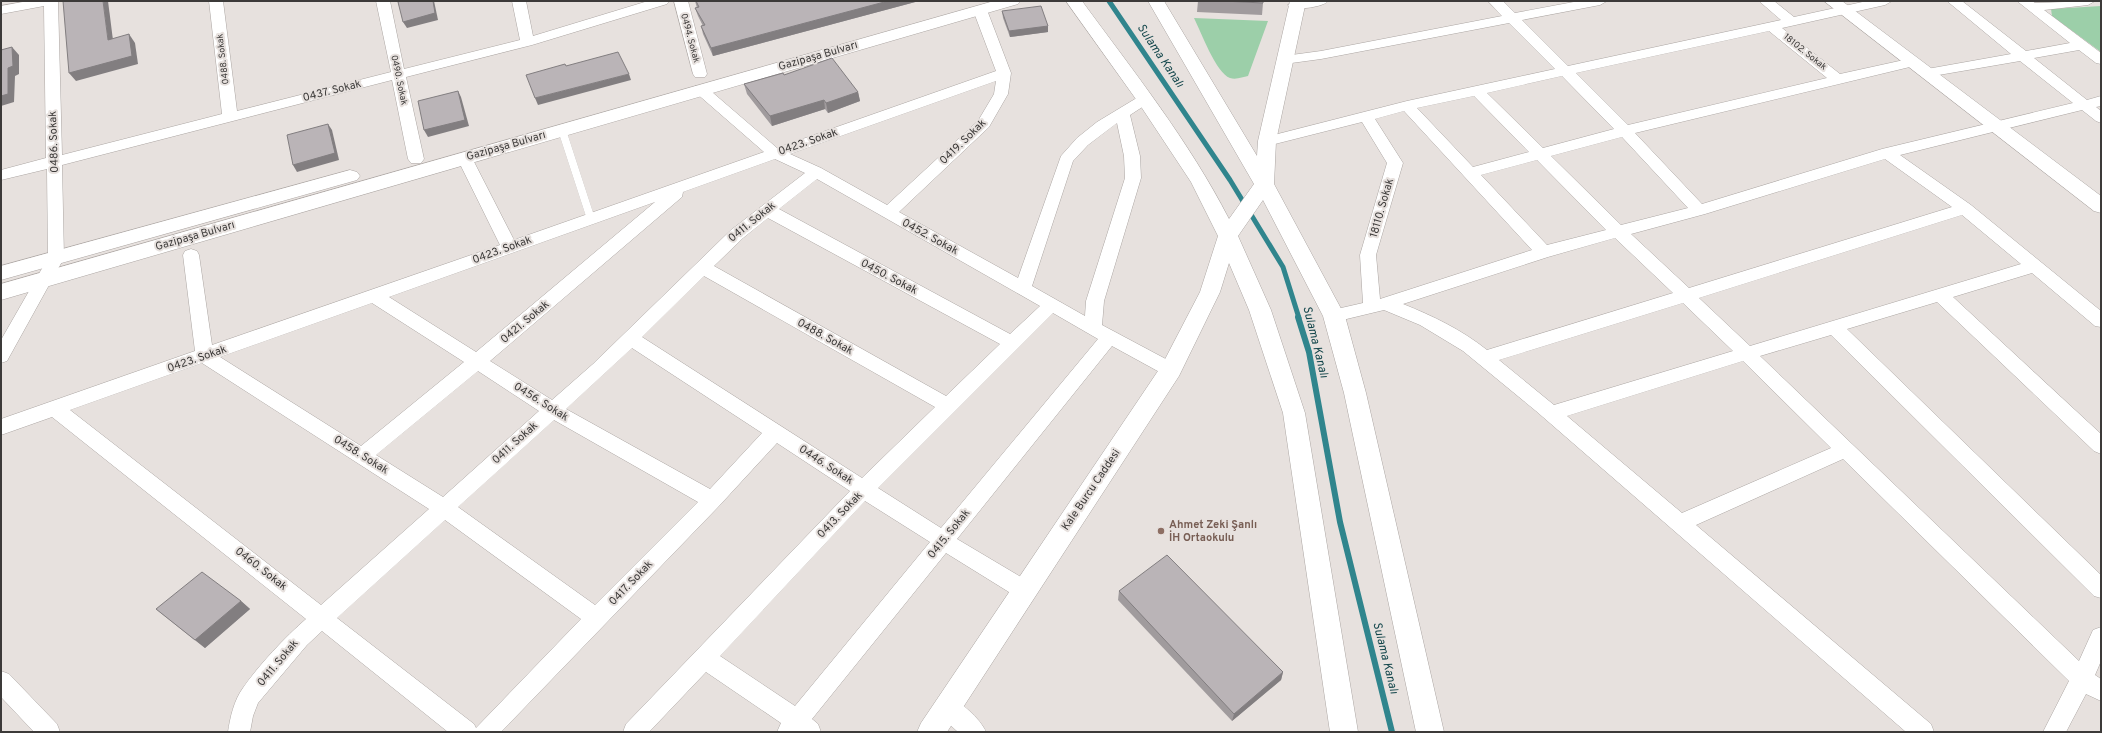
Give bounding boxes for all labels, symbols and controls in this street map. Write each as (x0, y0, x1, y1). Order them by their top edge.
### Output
street label: 0494. Sokak (678, 12, 702, 64)
water label: Sulama Kanalı (1133, 21, 1188, 92)
street label: 18102. Sokak (1781, 31, 1829, 73)
street label: 0488. Sokak (214, 33, 232, 85)
street label: Gazipaşa Bulvarı (777, 38, 859, 74)
street label: 0490. Sokak (388, 54, 410, 106)
street label: 0437. Sokak (301, 77, 363, 105)
street label: 0486. Sokak (46, 111, 62, 173)
street label: 0419. Sokak (937, 116, 989, 168)
street label: 0423. Sokak (776, 125, 840, 159)
street label: Gazipaşa Bulvarı (465, 128, 547, 164)
street label: 18110. Sokak (1367, 177, 1397, 239)
street label: 0411. Sokak (726, 199, 779, 245)
street label: 0452. Sokak (899, 216, 961, 258)
street label: Gazipaşa Bulvarı (154, 218, 236, 254)
street label: 0423. Sokak (470, 233, 534, 267)
street label: 0450. Sokak (858, 256, 920, 298)
street label: 0421. Sokak (498, 297, 552, 346)
water label: Sulama Kanalı (1298, 304, 1332, 381)
street label: 0488. Sokak (794, 316, 856, 358)
street label: 0423. Sokak (165, 342, 229, 376)
street label: 0456. Sokak (511, 380, 571, 424)
street label: 0411. Sokak (489, 419, 541, 467)
street label: 0458. Sokak (331, 433, 391, 477)
street label: 0446. Sokak (796, 442, 856, 488)
street label: Kale Burcu Caddesi (1059, 447, 1123, 533)
street label: 0413. Sokak (814, 489, 866, 541)
street label: 0415. Sokak (925, 506, 973, 562)
place label: Ahmet Zeki Şanlı İH Ortaokulu (1169, 518, 1257, 545)
marker: Ahmet Zeki Şanlı İH Ortaokulu (1156, 526, 1166, 536)
street label: 0460. Sokak (232, 544, 290, 594)
street label: 0417. Sokak (606, 557, 656, 609)
water label: Sulama Kanalı (1368, 620, 1402, 697)
street label: 0411. Sokak (254, 637, 302, 689)

